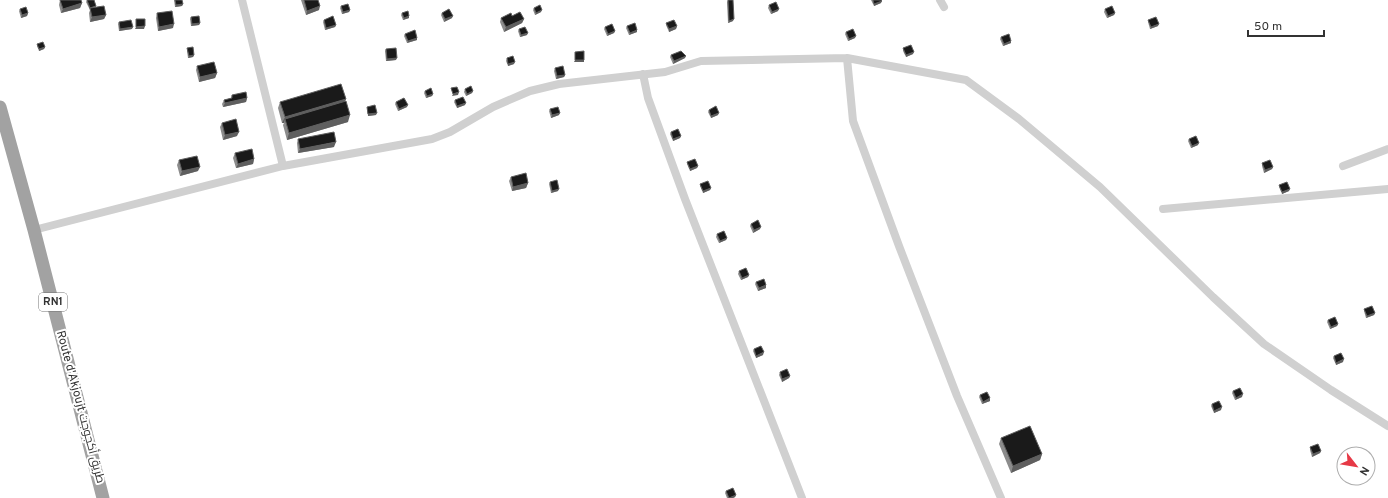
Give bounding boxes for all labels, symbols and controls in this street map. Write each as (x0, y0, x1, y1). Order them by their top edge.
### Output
scale bar (1248, 12, 1324, 38)
text: 50 m (1254, 19, 1282, 35)
road number: RN1 (39, 293, 67, 311)
street label: Route d'Akjoujt طريق أكجوجت (52, 329, 109, 485)
north arrow (1336, 446, 1376, 486)
text: N (1356, 464, 1372, 478)

